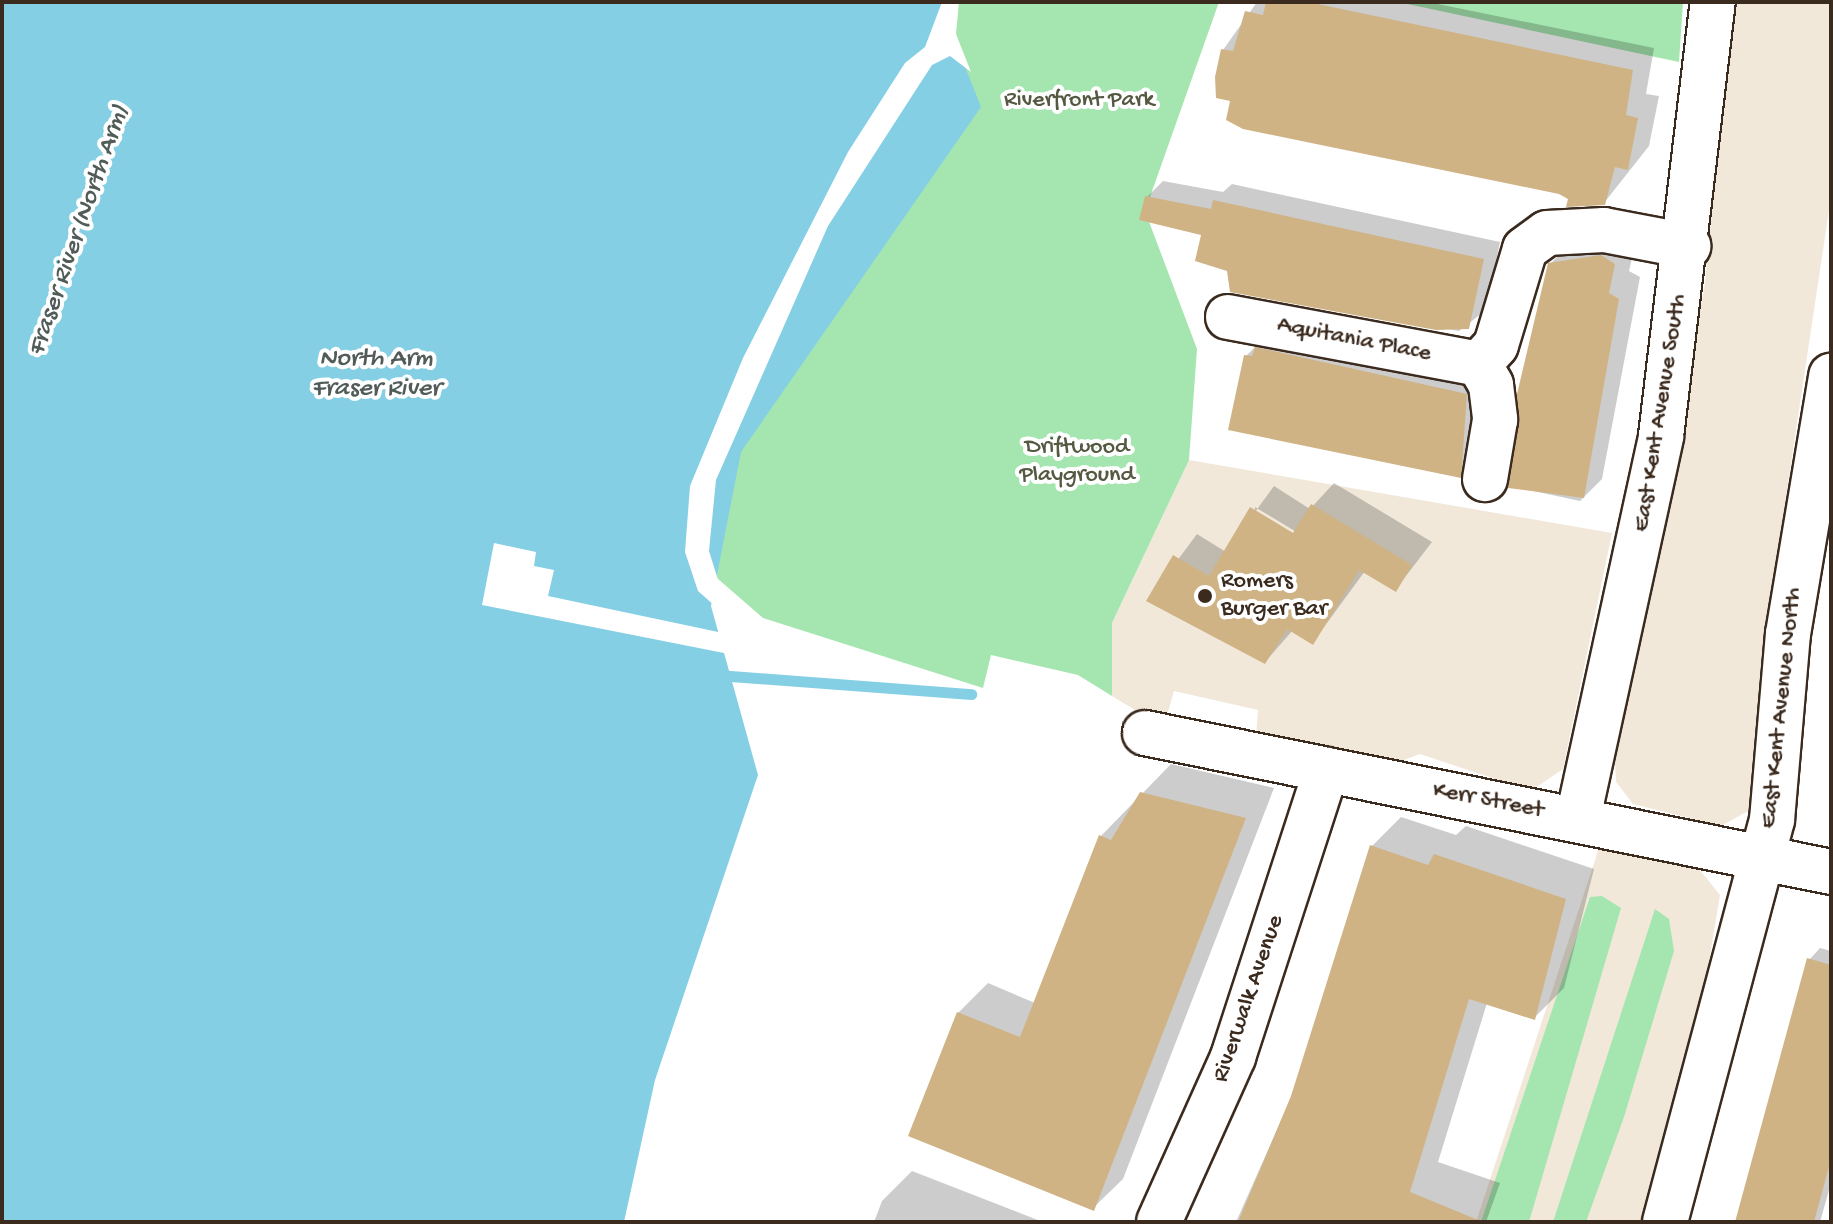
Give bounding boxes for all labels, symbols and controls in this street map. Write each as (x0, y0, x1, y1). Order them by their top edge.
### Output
park label: Riverfront Park (1004, 87, 1154, 115)
water label: Fraser River (North Arm) (22, 102, 138, 360)
street label: East Kent Avenue South (1628, 292, 1694, 534)
street label: Aquitania Place (1275, 311, 1433, 369)
water label: North Arm Fraser River (312, 344, 440, 406)
park label: Driftwood Playground (1020, 434, 1134, 490)
place label: Romers Burger Bar (1221, 568, 1327, 624)
street label: East Kent Avenue North (1755, 586, 1809, 830)
marker: Romers Burger Bar (1196, 587, 1214, 605)
street label: Kerr Street (1430, 776, 1546, 826)
street label: Riverwalk Avenue (1207, 912, 1291, 1086)

